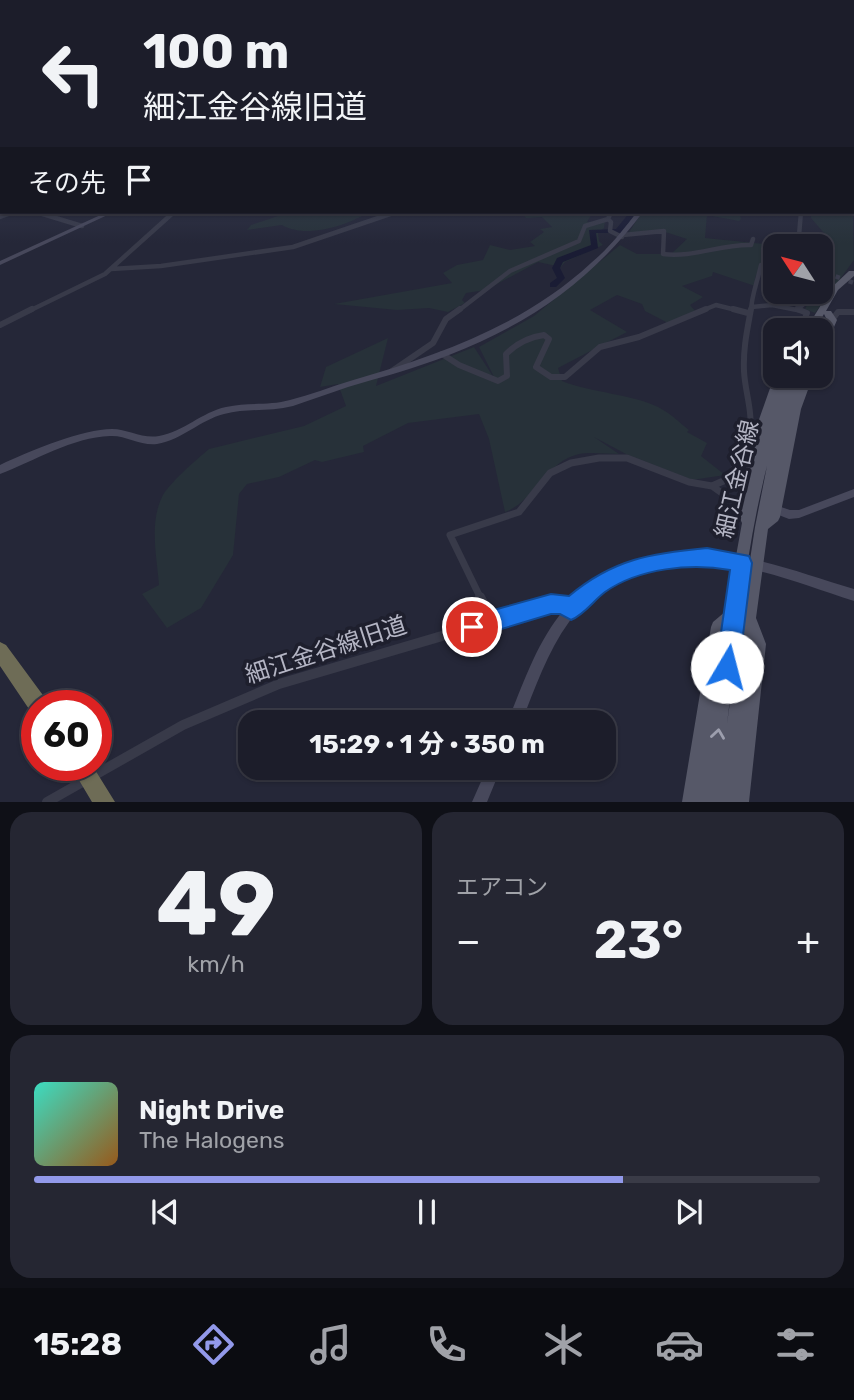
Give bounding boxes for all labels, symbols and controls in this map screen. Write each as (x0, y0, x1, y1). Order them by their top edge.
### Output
text: 100 m (143, 22, 289, 80)
icon: left (28, 28, 119, 119)
text: 細江金谷線旧道 (143, 88, 367, 126)
icon: arrive (120, 161, 158, 199)
text: その先 (28, 168, 106, 199)
north arrow (763, 234, 833, 304)
map controls (763, 234, 833, 388)
button: sound (763, 318, 833, 388)
street label: 細江金谷線 (710, 417, 764, 541)
pin (442, 597, 502, 657)
icon: arrive (453, 608, 491, 646)
street label: 細江金谷線旧道 (242, 611, 410, 689)
position arrow (690, 630, 764, 704)
speed limit sign: 60 (21, 690, 112, 781)
one-way arrow (710, 728, 725, 740)
text: 15:29 · 1 分 · 350 m (309, 729, 545, 760)
text: 49 (156, 850, 276, 958)
text: エアコン (456, 873, 548, 901)
text: 23° (594, 909, 683, 971)
text: − (456, 918, 481, 964)
text: + (796, 918, 820, 964)
text: km/h (187, 950, 245, 978)
text: Night Drive (139, 1095, 284, 1126)
text: The Halogens (139, 1126, 285, 1154)
icon: previous (146, 1193, 184, 1231)
icon: pause (408, 1193, 446, 1231)
icon: next (670, 1193, 708, 1231)
icon: directions (189, 1320, 238, 1369)
icon: music (306, 1320, 355, 1369)
icon: phone (422, 1320, 471, 1369)
icon: climate (539, 1320, 588, 1369)
icon: car (655, 1320, 704, 1369)
icon: filters (771, 1320, 820, 1369)
text: 15:28 (34, 1325, 122, 1363)

